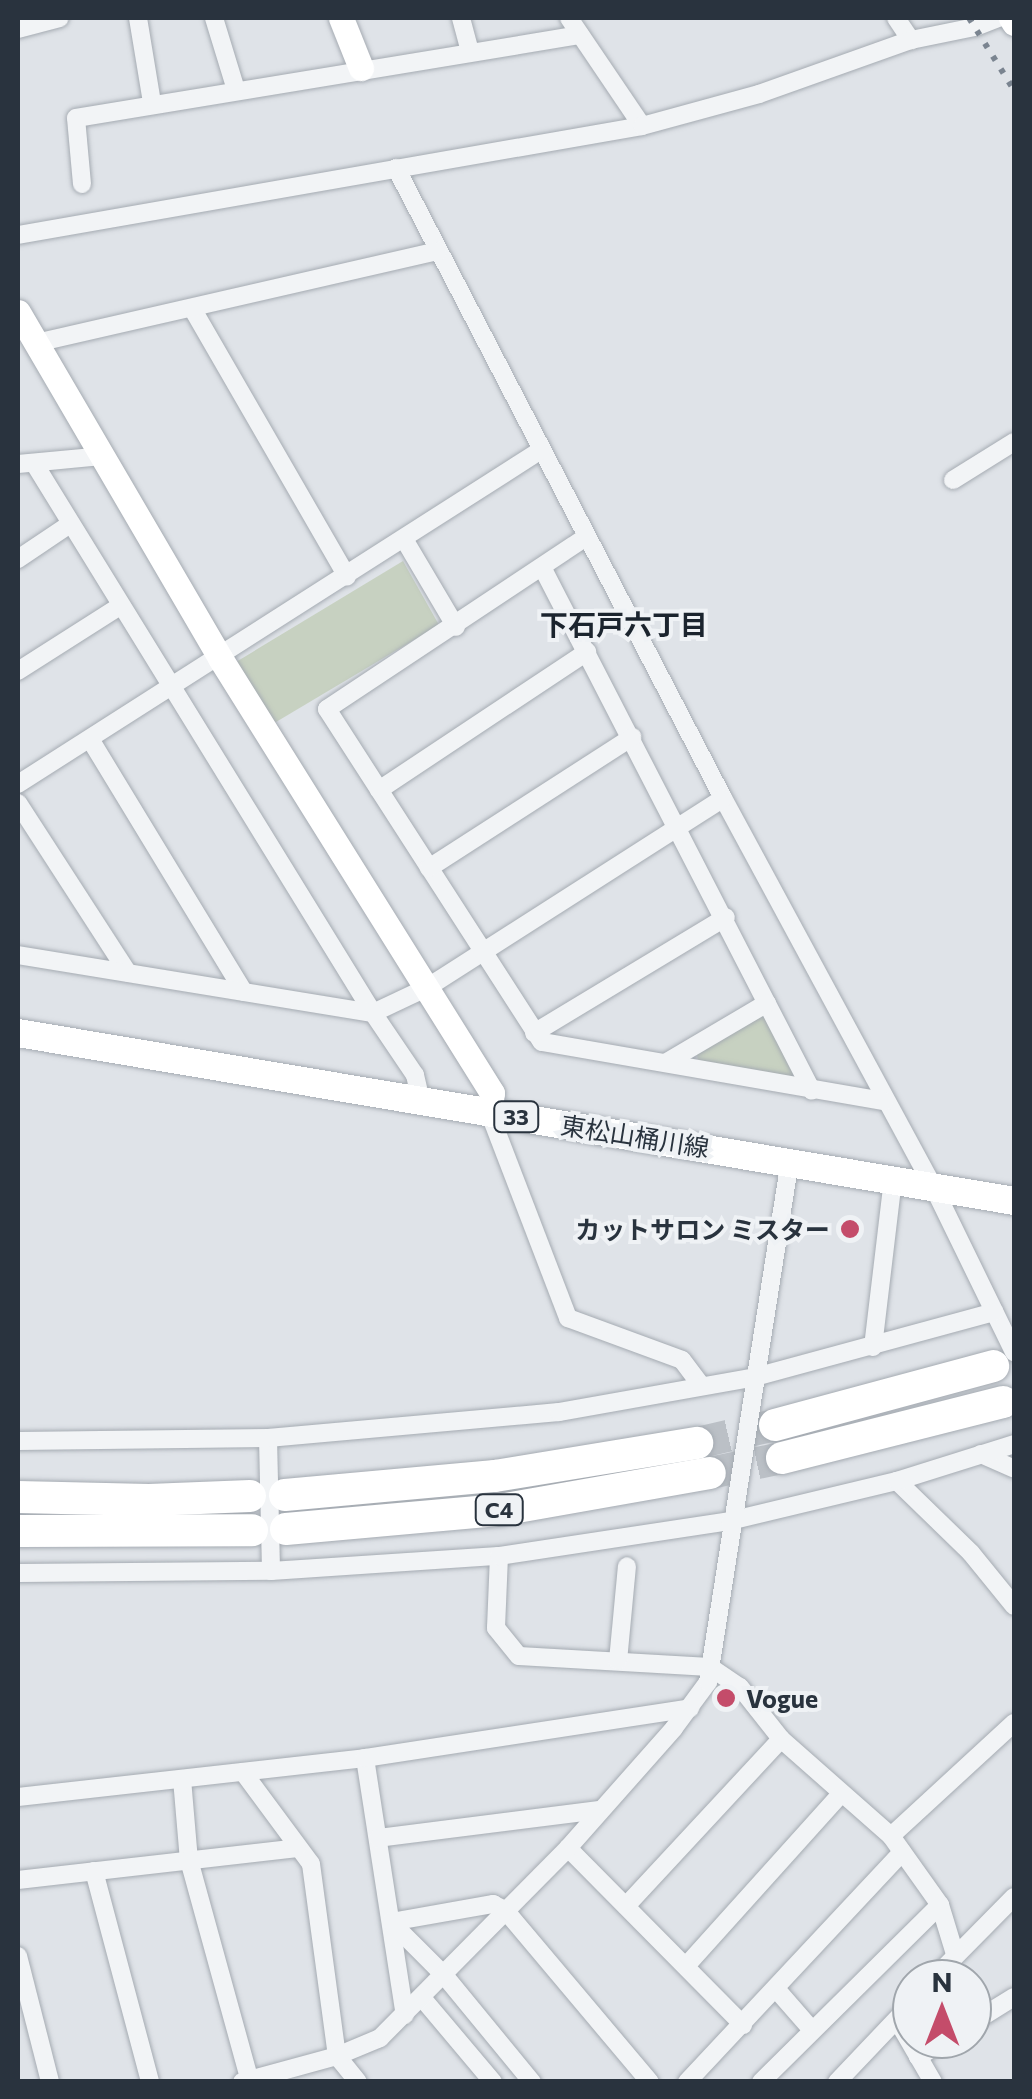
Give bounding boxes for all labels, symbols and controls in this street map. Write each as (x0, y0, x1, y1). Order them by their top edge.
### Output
district label: 下石戸六丁目 (540, 607, 708, 641)
road number: 33 (491, 1100, 541, 1134)
street label: 東松山桶川線 (559, 1109, 711, 1163)
place label: カットサロン ミスター (575, 1214, 830, 1244)
marker: カットサロン ミスター (839, 1218, 861, 1240)
road number: C4 (474, 1493, 524, 1527)
place label: Vogue (746, 1683, 818, 1713)
marker: Vogue (715, 1687, 737, 1709)
north arrow (892, 1959, 992, 2059)
text: N (932, 1964, 953, 1998)

